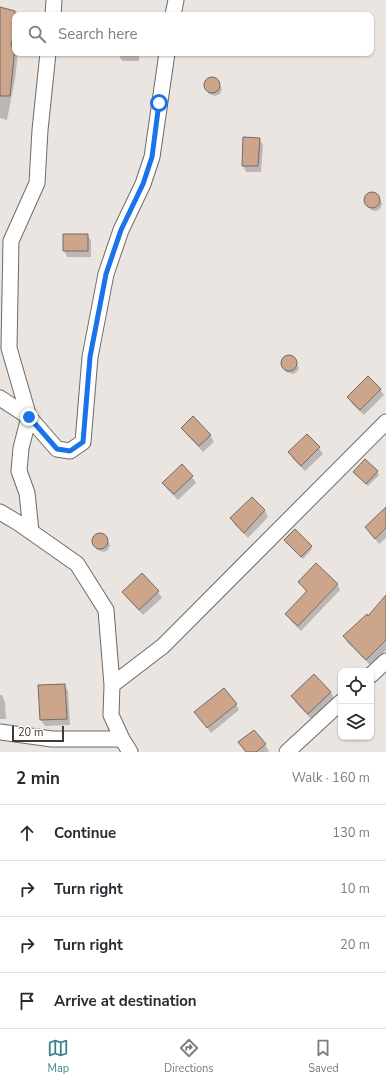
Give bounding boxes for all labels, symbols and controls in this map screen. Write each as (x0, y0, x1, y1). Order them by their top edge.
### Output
search box (12, 12, 374, 56)
icon: search (26, 23, 48, 45)
text: Search here (58, 24, 138, 44)
route start (150, 94, 168, 112)
route end (20, 408, 38, 426)
map controls (338, 668, 374, 740)
button: locate (338, 668, 374, 704)
button: layers (338, 704, 374, 740)
scale bar (12, 724, 64, 743)
text: 20 m (18, 725, 43, 740)
text: 2 min (16, 767, 60, 790)
text: Walk · 160 m (292, 769, 370, 787)
icon: ahead (16, 822, 38, 844)
text: Continue (54, 823, 116, 843)
text: 130 m (332, 824, 370, 842)
icon: right (16, 878, 38, 900)
text: Turn right (54, 879, 123, 899)
text: 10 m (340, 880, 370, 898)
icon: right (16, 934, 38, 956)
text: Turn right (54, 935, 123, 955)
text: 20 m (340, 936, 370, 954)
icon: arrive (16, 990, 38, 1012)
text: Arrive at destination (54, 991, 197, 1011)
tab: Map (47, 1037, 69, 1076)
tab: Directions (164, 1037, 214, 1076)
tab: Saved (308, 1037, 339, 1076)

